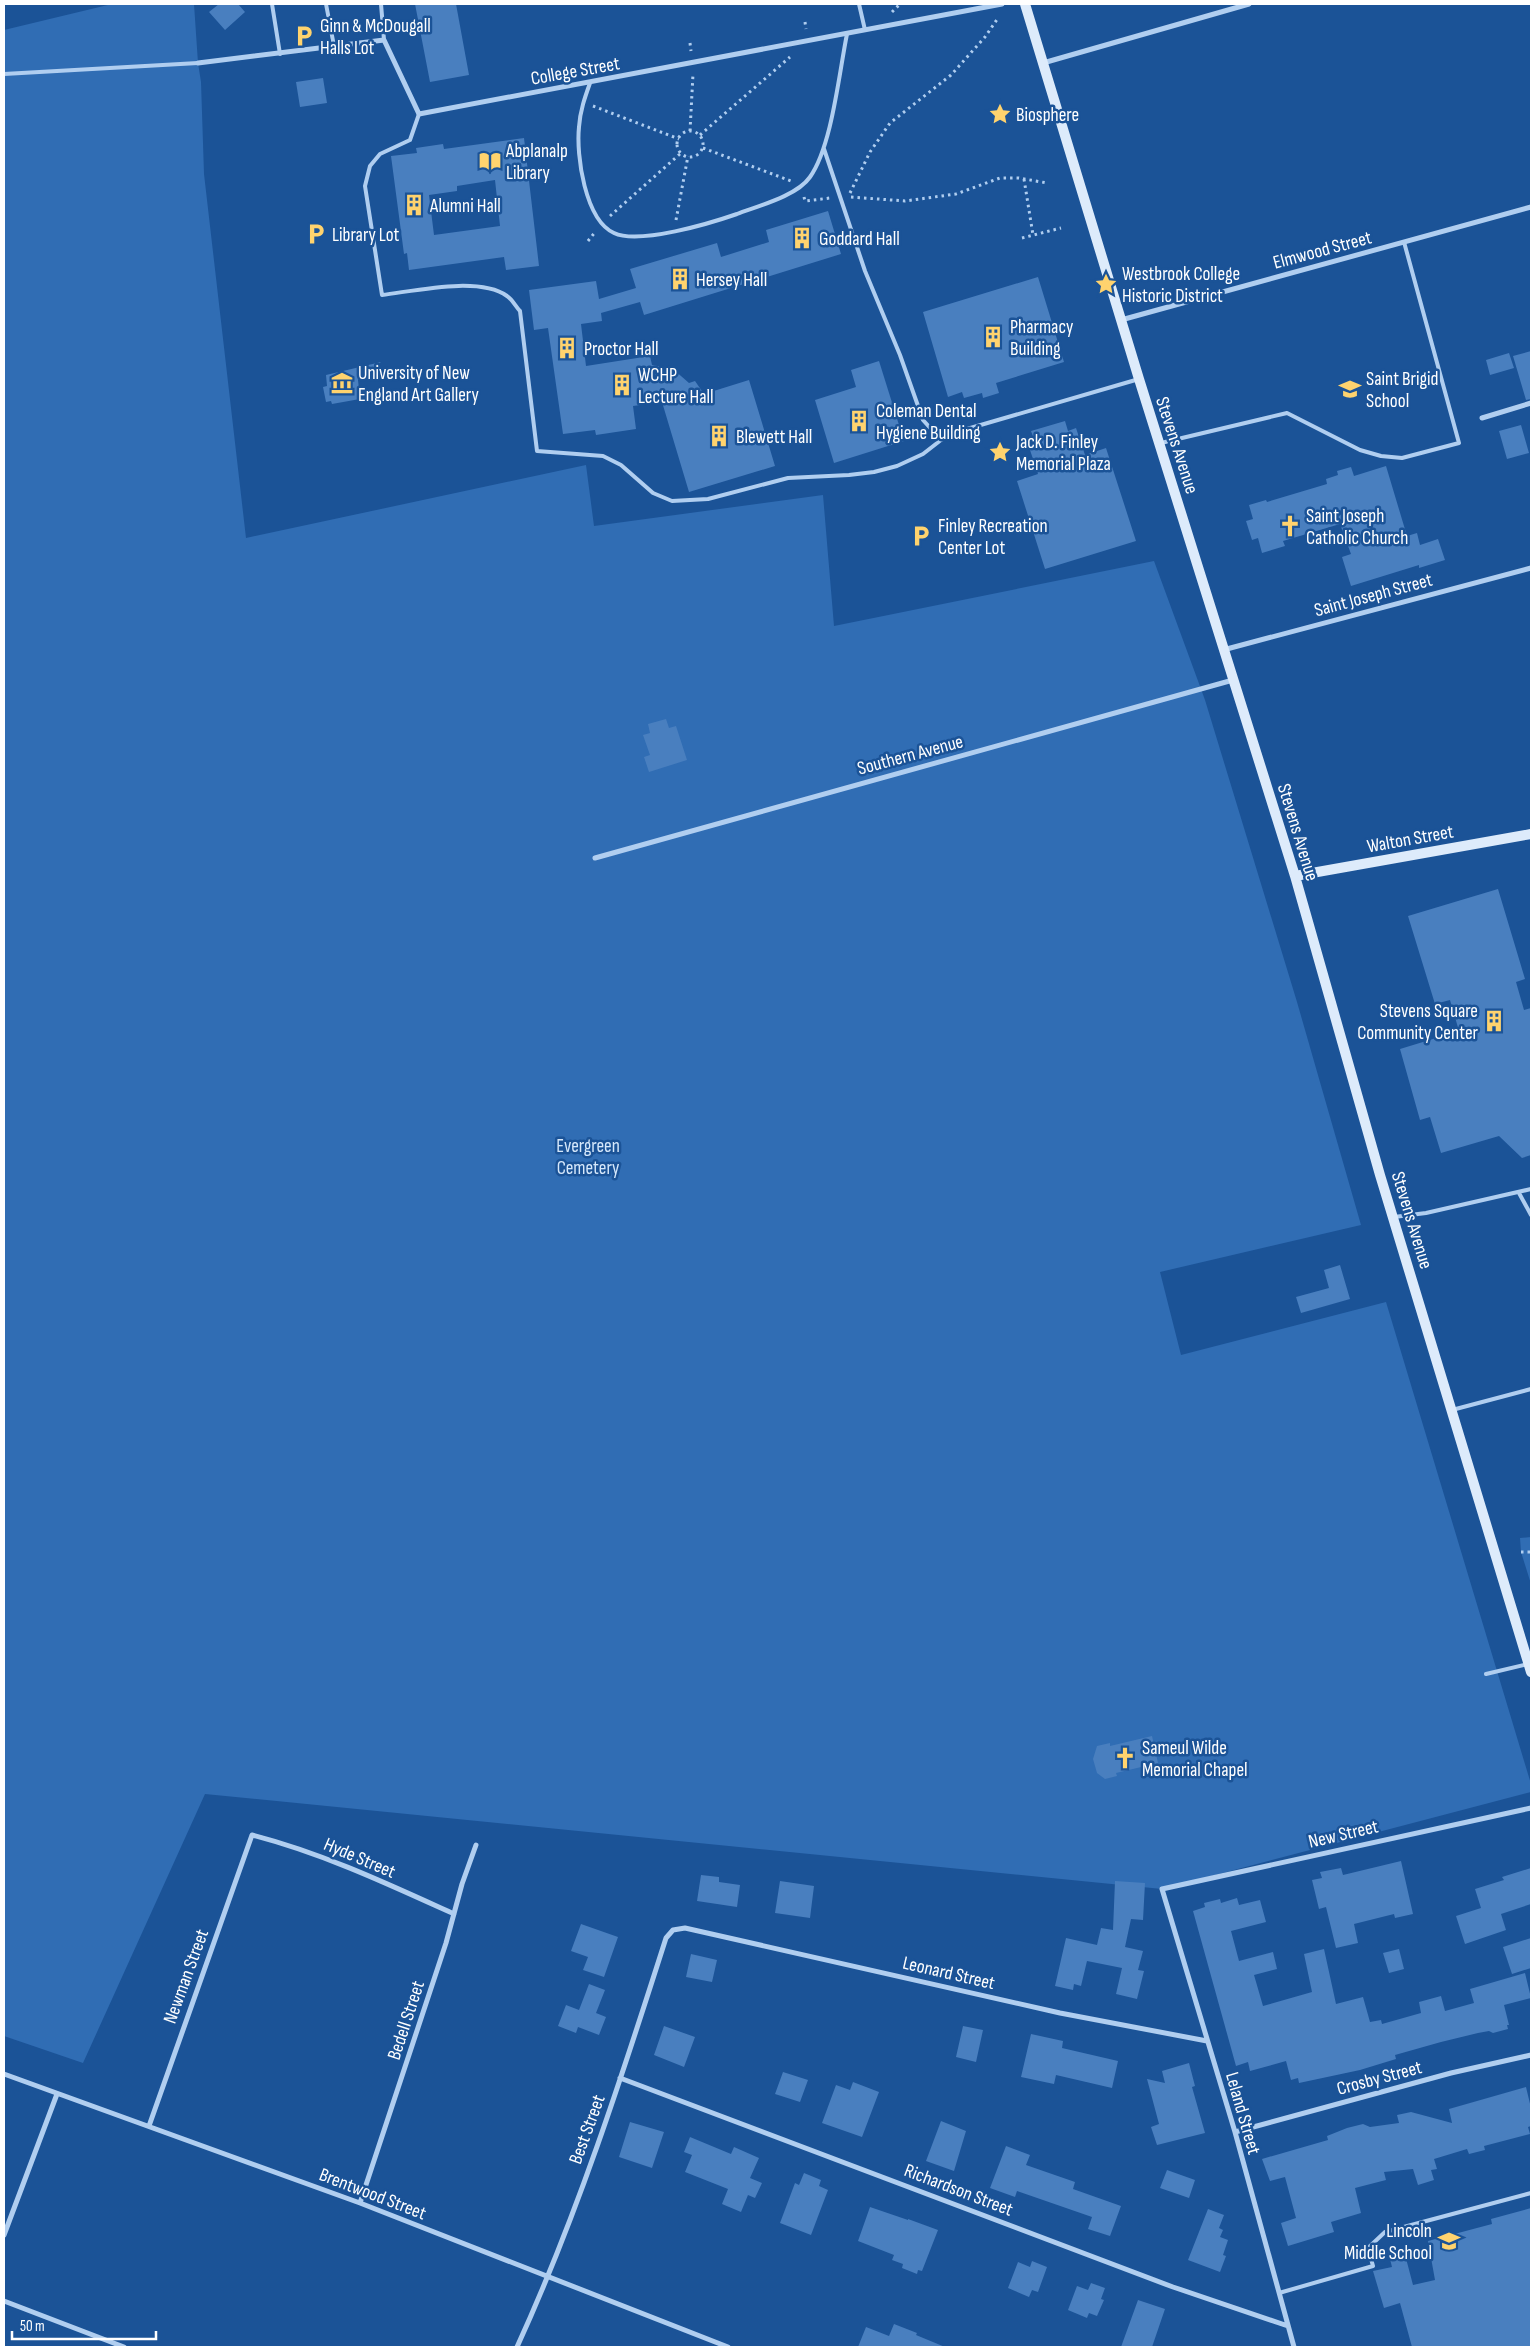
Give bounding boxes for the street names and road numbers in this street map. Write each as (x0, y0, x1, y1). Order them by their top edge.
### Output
street label: College Street (529, 52, 622, 91)
street label: Elmwood Street (1271, 226, 1374, 275)
street label: Stevens Avenue (1150, 394, 1203, 497)
street label: Saint Joseph Street (1312, 569, 1435, 622)
street label: Southern Avenue (855, 730, 966, 781)
street label: Stevens Avenue (1272, 781, 1323, 884)
street label: Walton Street (1365, 821, 1456, 858)
street label: Stevens Avenue (1386, 1169, 1437, 1272)
street label: New Street (1306, 1815, 1381, 1854)
street label: Hyde Street (320, 1833, 399, 1884)
street label: Newman Street (159, 1926, 214, 2027)
street label: Leonard Street (900, 1952, 997, 1995)
street label: Bedell Street (383, 1978, 430, 2063)
street label: Crosby Street (1334, 2056, 1425, 2101)
street label: Leland Street (1220, 2070, 1265, 2157)
street label: Best Street (564, 2092, 611, 2167)
street label: Richardson Street (901, 2159, 1016, 2222)
street label: Brentwood Street (316, 2163, 429, 2225)

